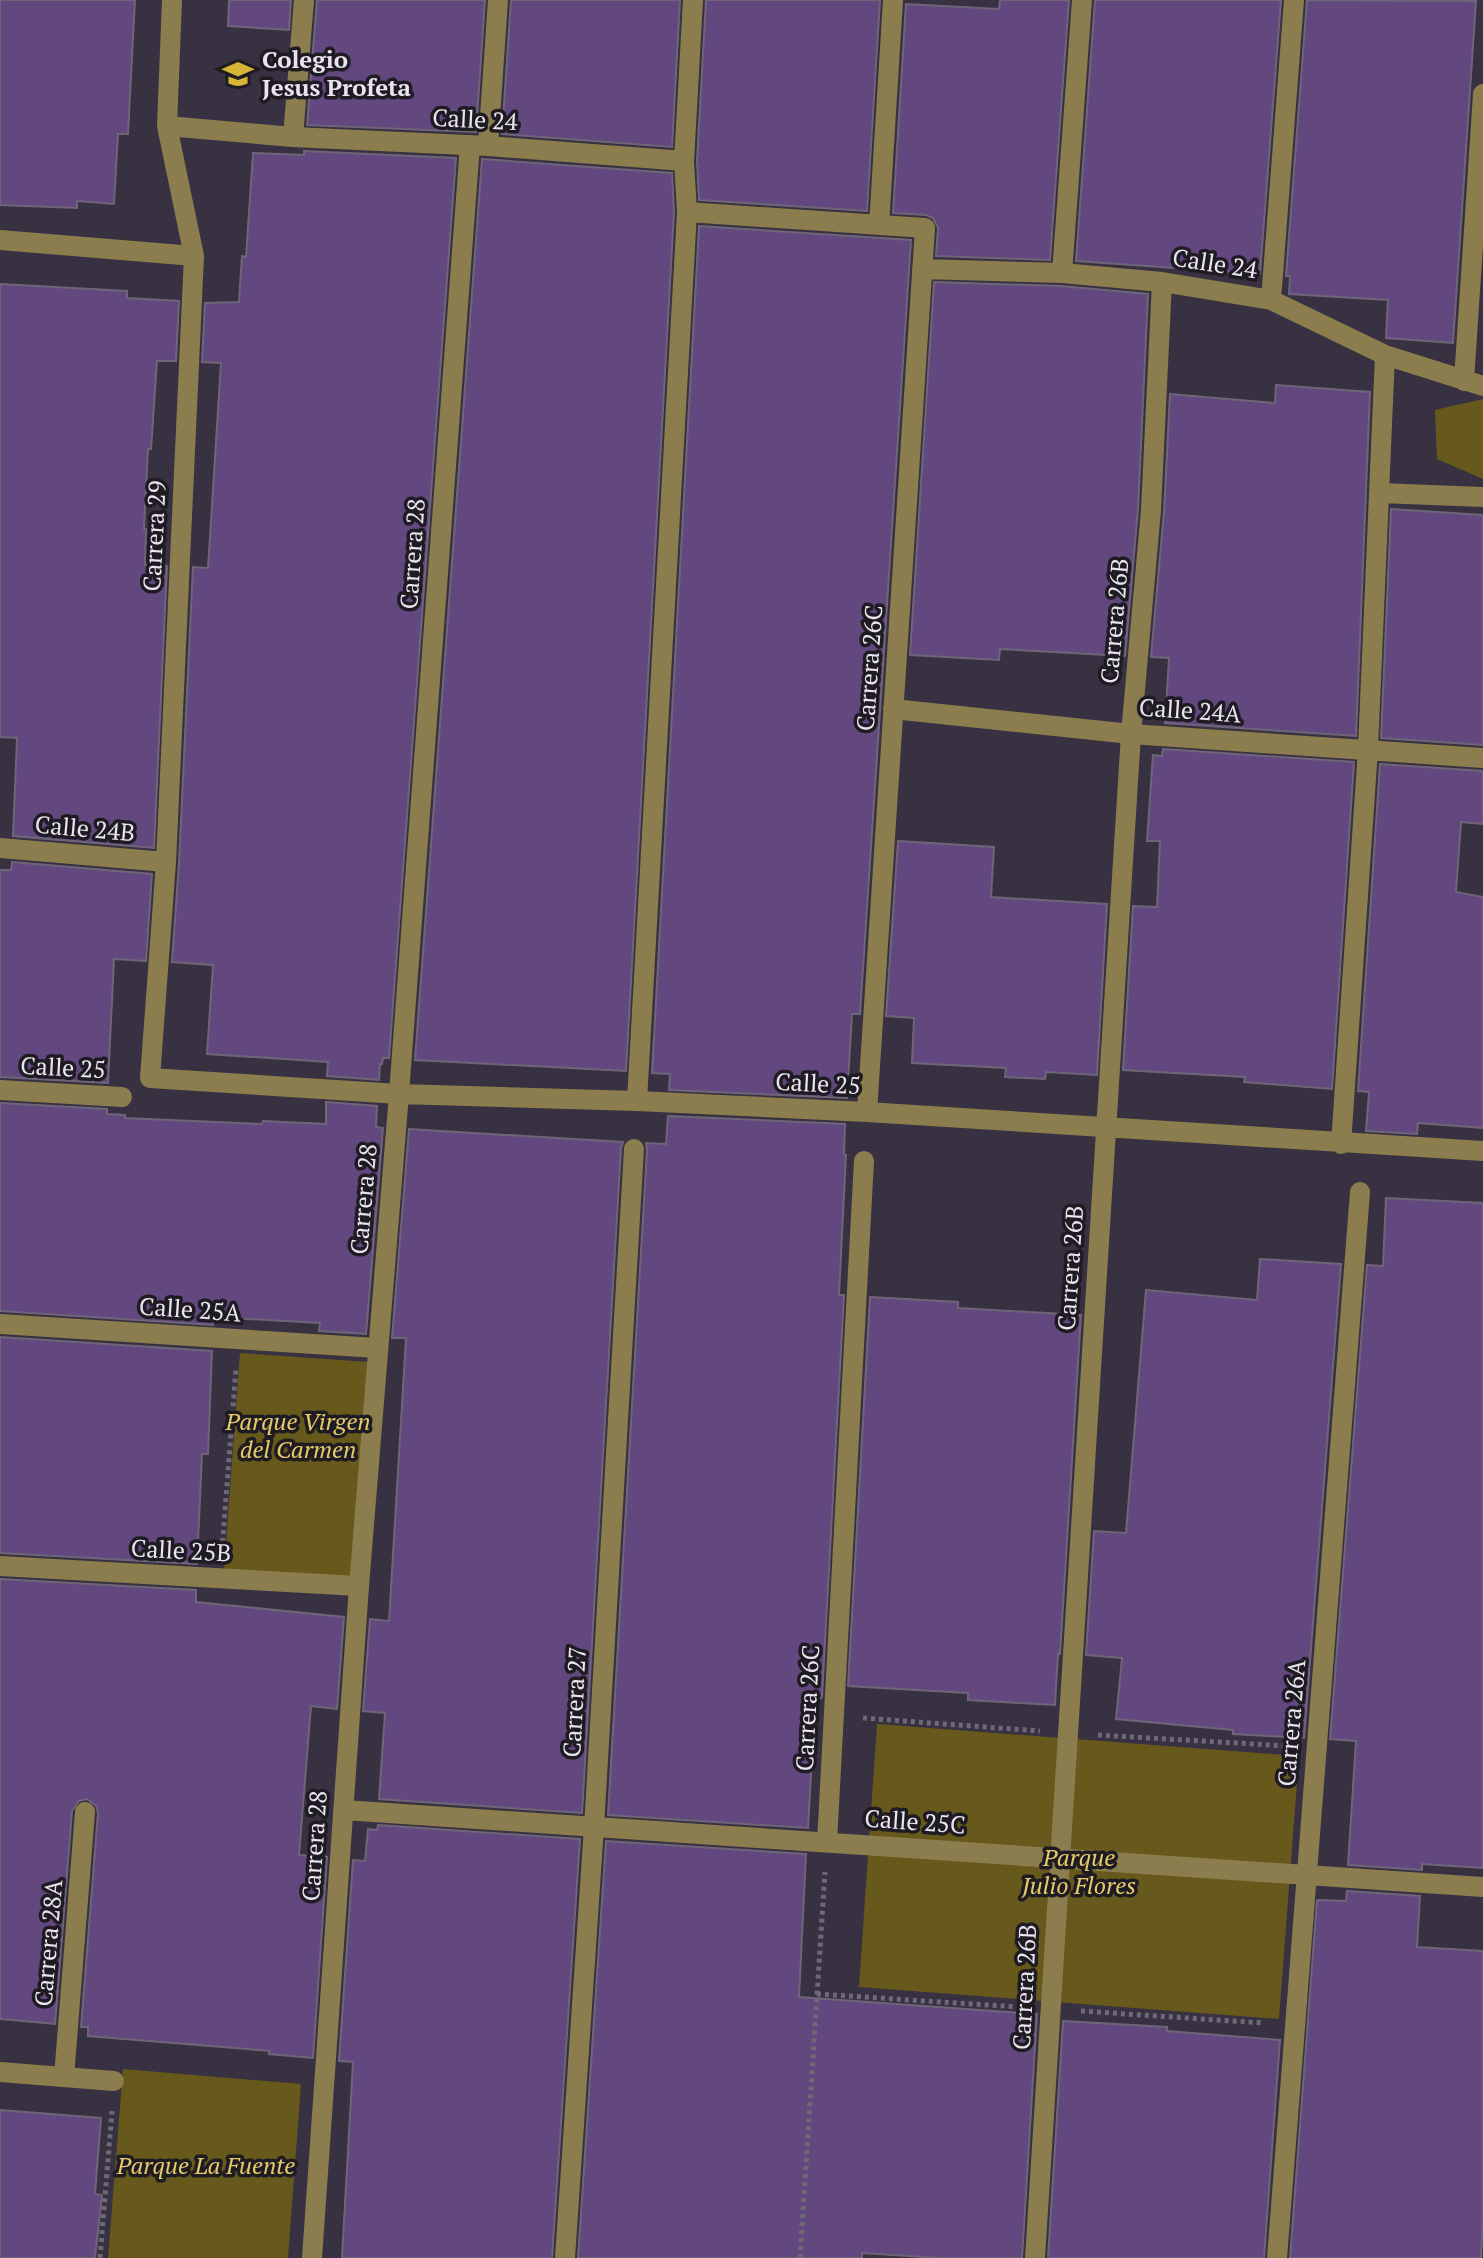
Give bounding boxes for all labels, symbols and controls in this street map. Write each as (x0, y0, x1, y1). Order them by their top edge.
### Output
place label: Colegio Jesus Profeta (262, 43, 412, 103)
school or university icon: Colegio Jesus Profeta (221, 57, 255, 91)
street label: Calle 24 (432, 101, 519, 137)
street label: Calle 24 (1170, 241, 1260, 286)
street label: Carrera 29 (135, 480, 173, 592)
street label: Carrera 28 (392, 498, 432, 610)
street label: Carrera 26B (1093, 557, 1135, 685)
street label: Carrera 26C (849, 604, 889, 732)
street label: Calle 24A (1138, 690, 1243, 730)
street label: Calle 24B (34, 808, 136, 848)
street label: Calle 25 (20, 1049, 107, 1085)
street label: Calle 25 (775, 1065, 862, 1101)
street label: Carrera 28 (342, 1142, 384, 1256)
street label: Carrera 26B (1050, 1204, 1090, 1332)
street label: Calle 25A (138, 1289, 243, 1329)
park label: Parque Virgen del Carmen (224, 1405, 371, 1465)
street label: Calle 25B (130, 1531, 232, 1569)
street label: Carrera 26C (788, 1644, 826, 1772)
street label: Carrera 27 (555, 1646, 593, 1758)
street label: Carrera 26A (1270, 1658, 1313, 1788)
street label: Carrera 28 (294, 1790, 334, 1902)
street label: Calle 25C (864, 1802, 967, 1840)
park label: Parque Julio Flores (1021, 1841, 1136, 1901)
street label: Carrera 28A (27, 1878, 70, 2008)
street label: Carrera 26B (1005, 1923, 1043, 2050)
park label: Parque La Fuente (116, 2149, 295, 2181)

